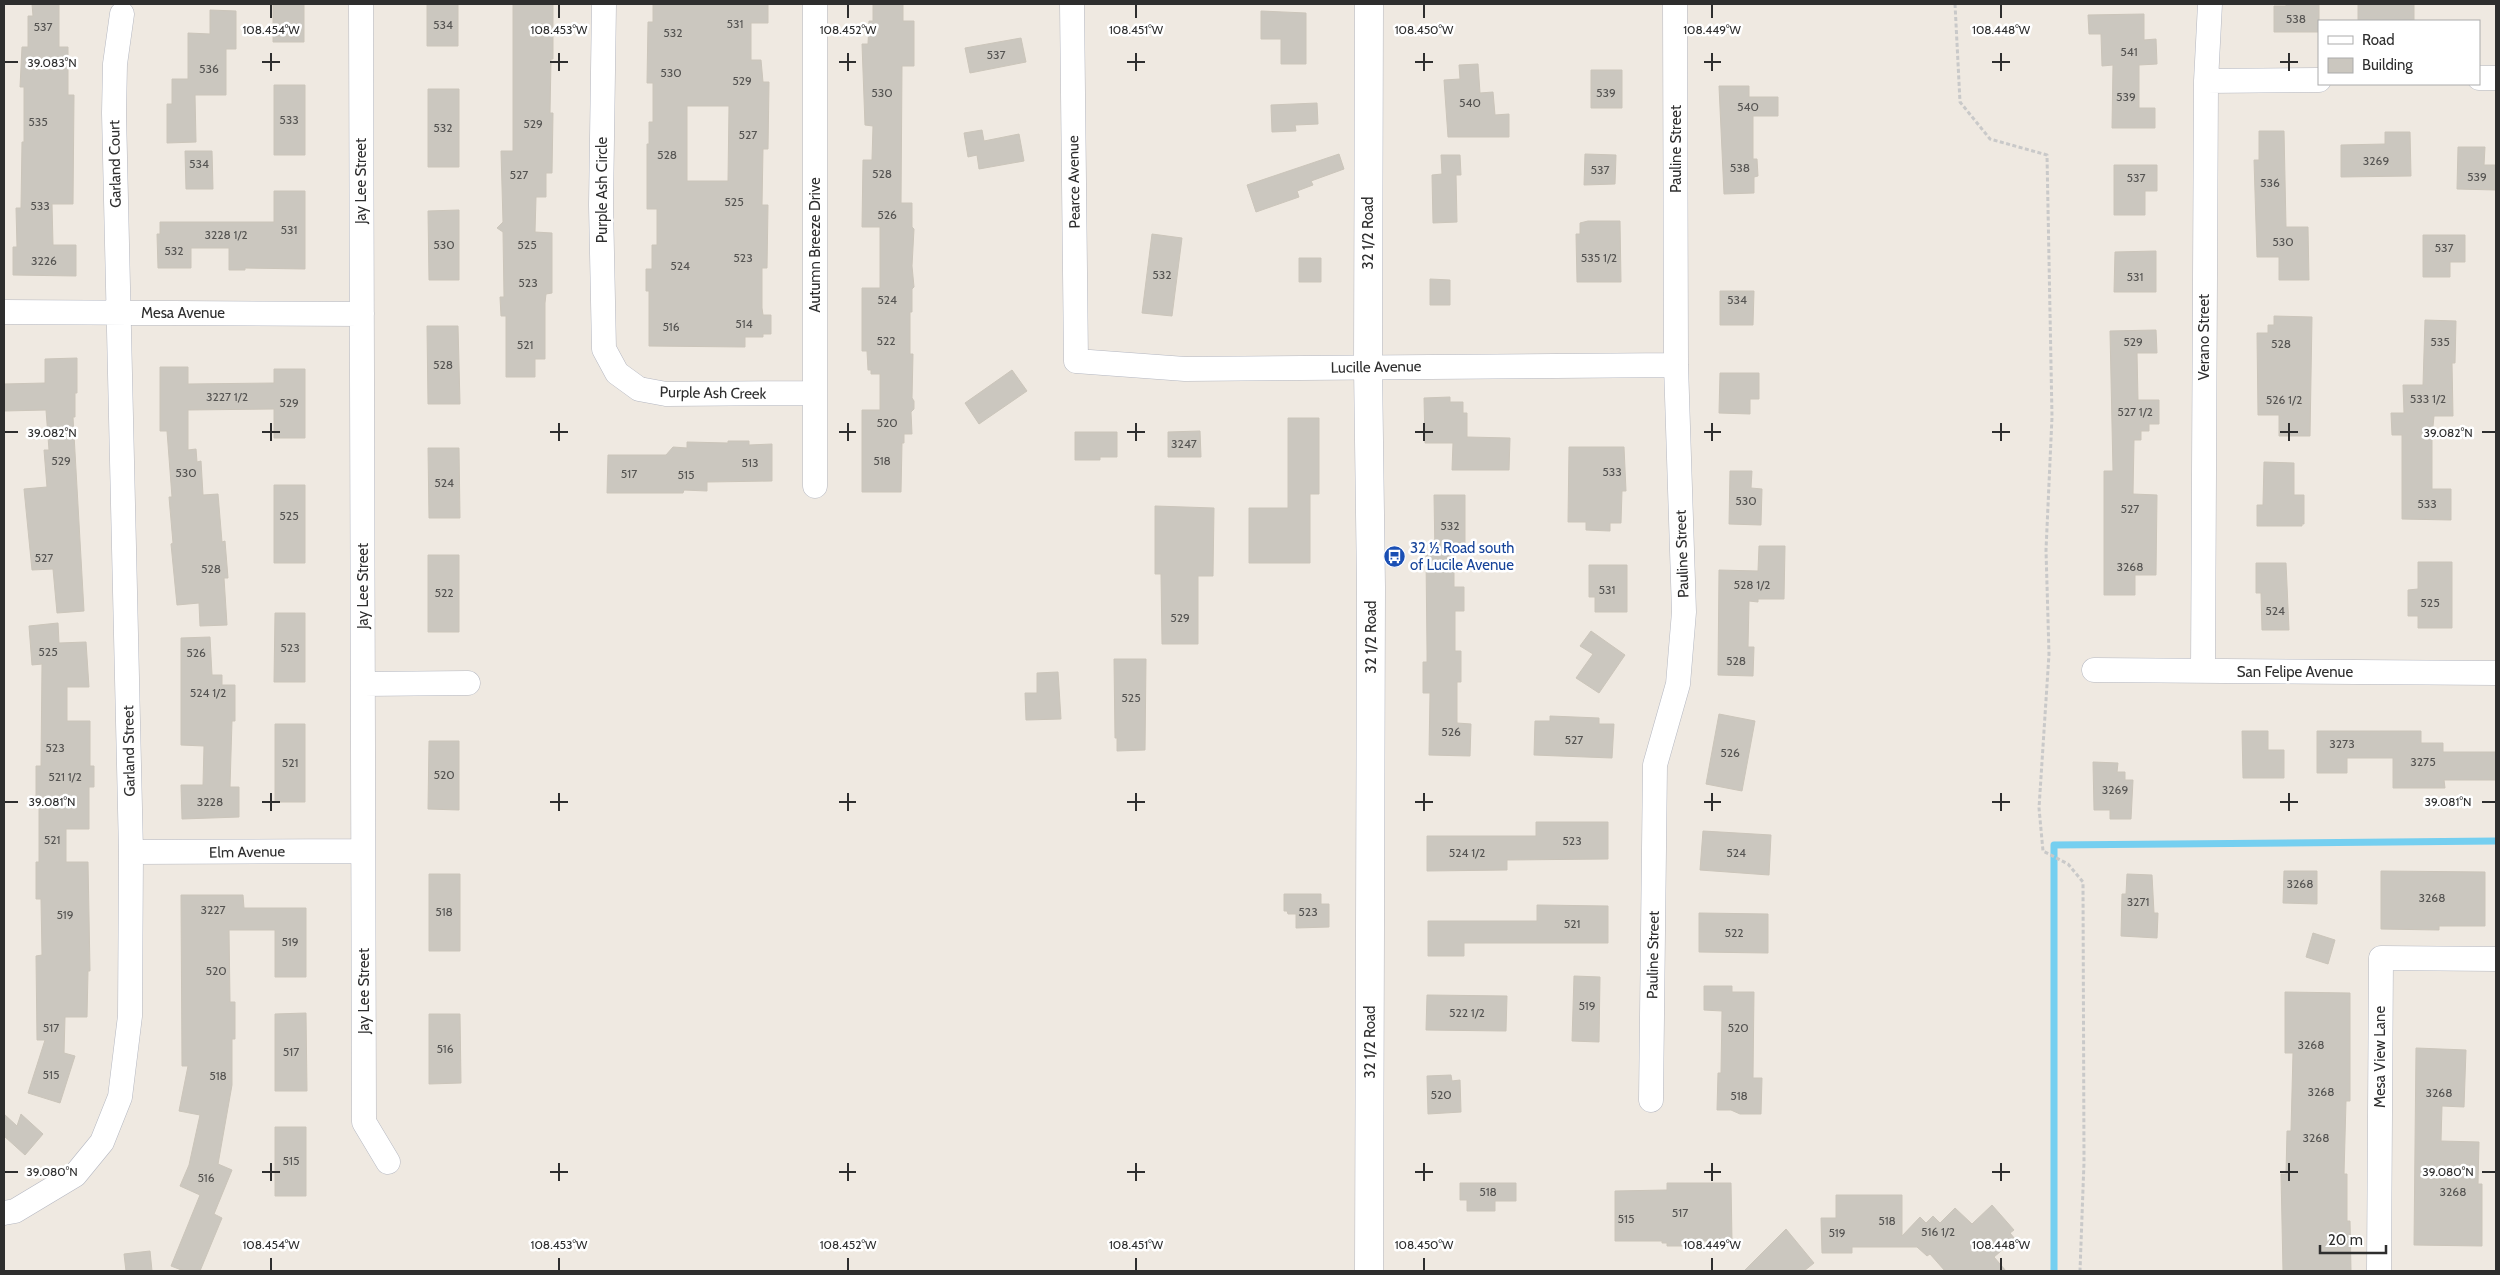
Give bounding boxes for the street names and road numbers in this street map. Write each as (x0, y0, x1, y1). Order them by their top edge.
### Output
street label: Pauline Street (1667, 105, 1685, 193)
street label: Garland Court (105, 120, 125, 208)
street label: Pearce Avenue (1064, 135, 1084, 229)
street label: Purple Ash Circle (593, 137, 611, 243)
street label: Jay Lee Street (352, 138, 370, 225)
street label: Autumn Breeze Drive (806, 177, 824, 313)
street label: 32 1/2 Road (1359, 197, 1377, 269)
street label: Verano Street (2195, 294, 2213, 380)
street label: Mesa Avenue (141, 304, 225, 322)
street label: Lucille Avenue (1330, 357, 1422, 377)
street label: Purple Ash Creek (660, 383, 767, 403)
street label: Pauline Street (1671, 510, 1693, 598)
street label: Jay Lee Street (354, 543, 372, 630)
street label: 32 1/2 Road (1362, 601, 1380, 673)
street label: San Felipe Avenue (2237, 663, 2353, 681)
street label: Garland Street (119, 705, 139, 797)
street label: Elm Avenue (209, 842, 285, 862)
street label: Pauline Street (1643, 911, 1663, 999)
street label: Jay Lee Street (355, 948, 373, 1035)
street label: 32 1/2 Road (1361, 1006, 1379, 1078)
street label: Mesa View Lane (2371, 1006, 2389, 1108)

